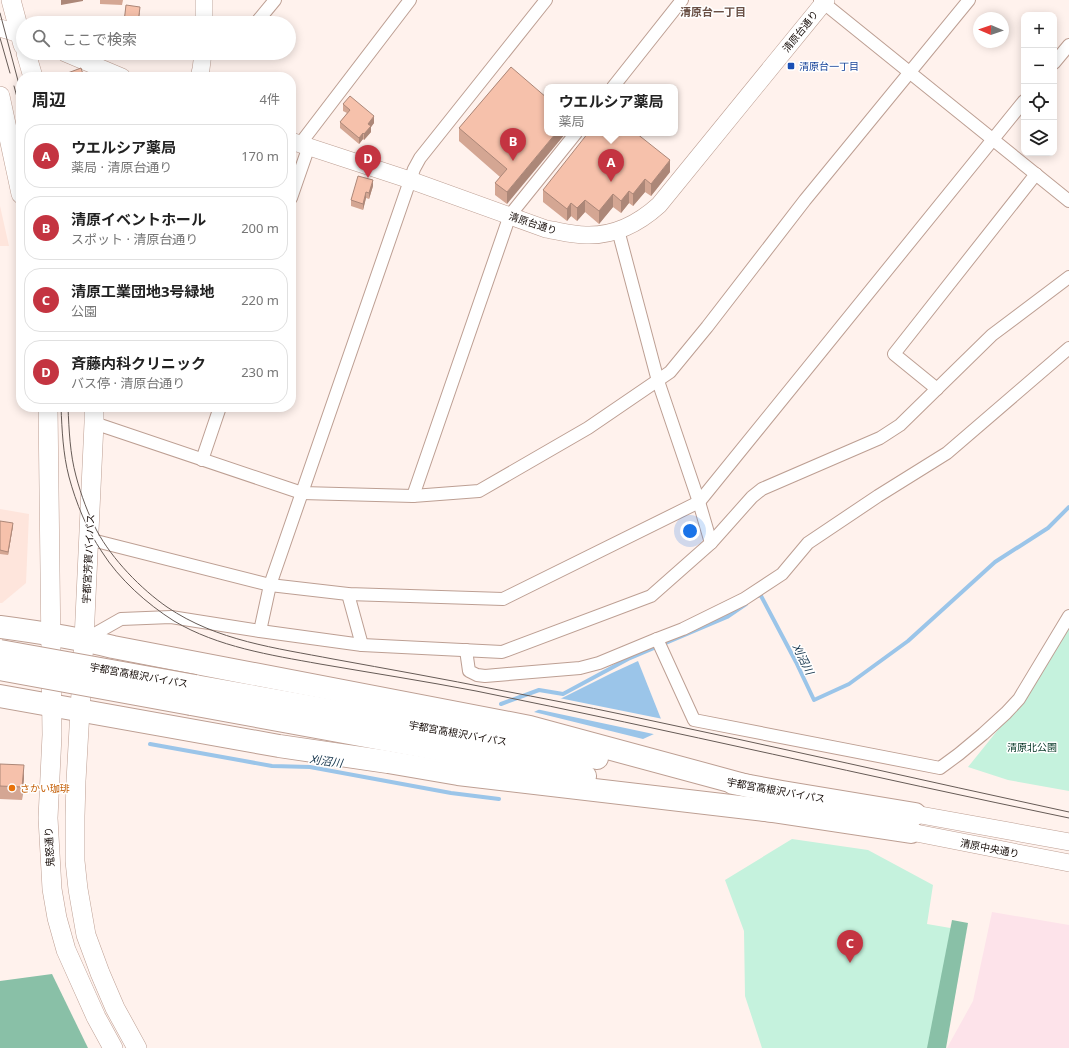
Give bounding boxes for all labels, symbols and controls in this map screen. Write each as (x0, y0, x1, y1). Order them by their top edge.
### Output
district label: 清原台一丁目 (680, 4, 746, 19)
street label: 清原台通り (779, 7, 821, 55)
north arrow (973, 12, 1009, 48)
map controls (1021, 12, 1057, 156)
button: + (1021, 12, 1057, 48)
search box (16, 16, 296, 60)
icon: search (30, 27, 52, 49)
text: ここで検索 (62, 29, 137, 49)
button: − (1021, 48, 1057, 84)
place label: 清原台一丁目 (799, 59, 859, 73)
marker: 清原台一丁目 (786, 61, 796, 71)
popup (544, 84, 678, 136)
button: locate (1021, 84, 1057, 120)
text: 周辺 (32, 88, 66, 111)
text: 4件 (260, 90, 280, 108)
text: ウエルシア薬局 (558, 91, 664, 111)
text: 薬局 (558, 112, 585, 130)
button: layers (1021, 120, 1057, 156)
pin: B (500, 128, 526, 161)
text: ウエルシア薬局 (71, 137, 176, 157)
pin: D (355, 145, 381, 178)
text: A (42, 147, 51, 165)
text: 170 m (241, 147, 279, 165)
pin: A (598, 149, 624, 182)
text: 薬局 · 清原台通り (71, 158, 172, 176)
text: 清原イベントホール (71, 209, 206, 229)
street label: 清原台通り (507, 209, 559, 237)
text: B (42, 219, 50, 237)
text: 200 m (241, 219, 279, 237)
text: スポット · 清原台通り (71, 230, 198, 248)
text: 清原工業団地3号緑地 (71, 281, 215, 301)
text: C (42, 291, 50, 309)
text: 220 m (241, 291, 279, 309)
text: 公園 (71, 302, 97, 320)
text: 斉藤内科クリニック (71, 353, 206, 373)
text: D (41, 363, 51, 381)
text: 230 m (241, 363, 279, 381)
text: バス停 · 清原台通り (71, 374, 185, 392)
street label: 宇都宮芳賀バイパス (79, 514, 97, 604)
your location (680, 521, 700, 541)
water label: 刈沼川 (789, 641, 818, 678)
street label: 宇都宮高根沢バイパス (89, 659, 189, 691)
street label: 宇都宮高根沢バイパス (408, 717, 508, 749)
park label: 清原北公園 (1007, 740, 1057, 754)
water label: 刈沼川 (309, 751, 344, 770)
street label: 宇都宮高根沢バイパス (726, 774, 826, 806)
place label: さかい珈琲 (20, 781, 70, 795)
marker: さかい珈琲 (7, 783, 17, 793)
street label: 鬼怒通り (41, 827, 57, 867)
street label: 清原中央通り (959, 835, 1021, 861)
pin: C (837, 930, 863, 963)

